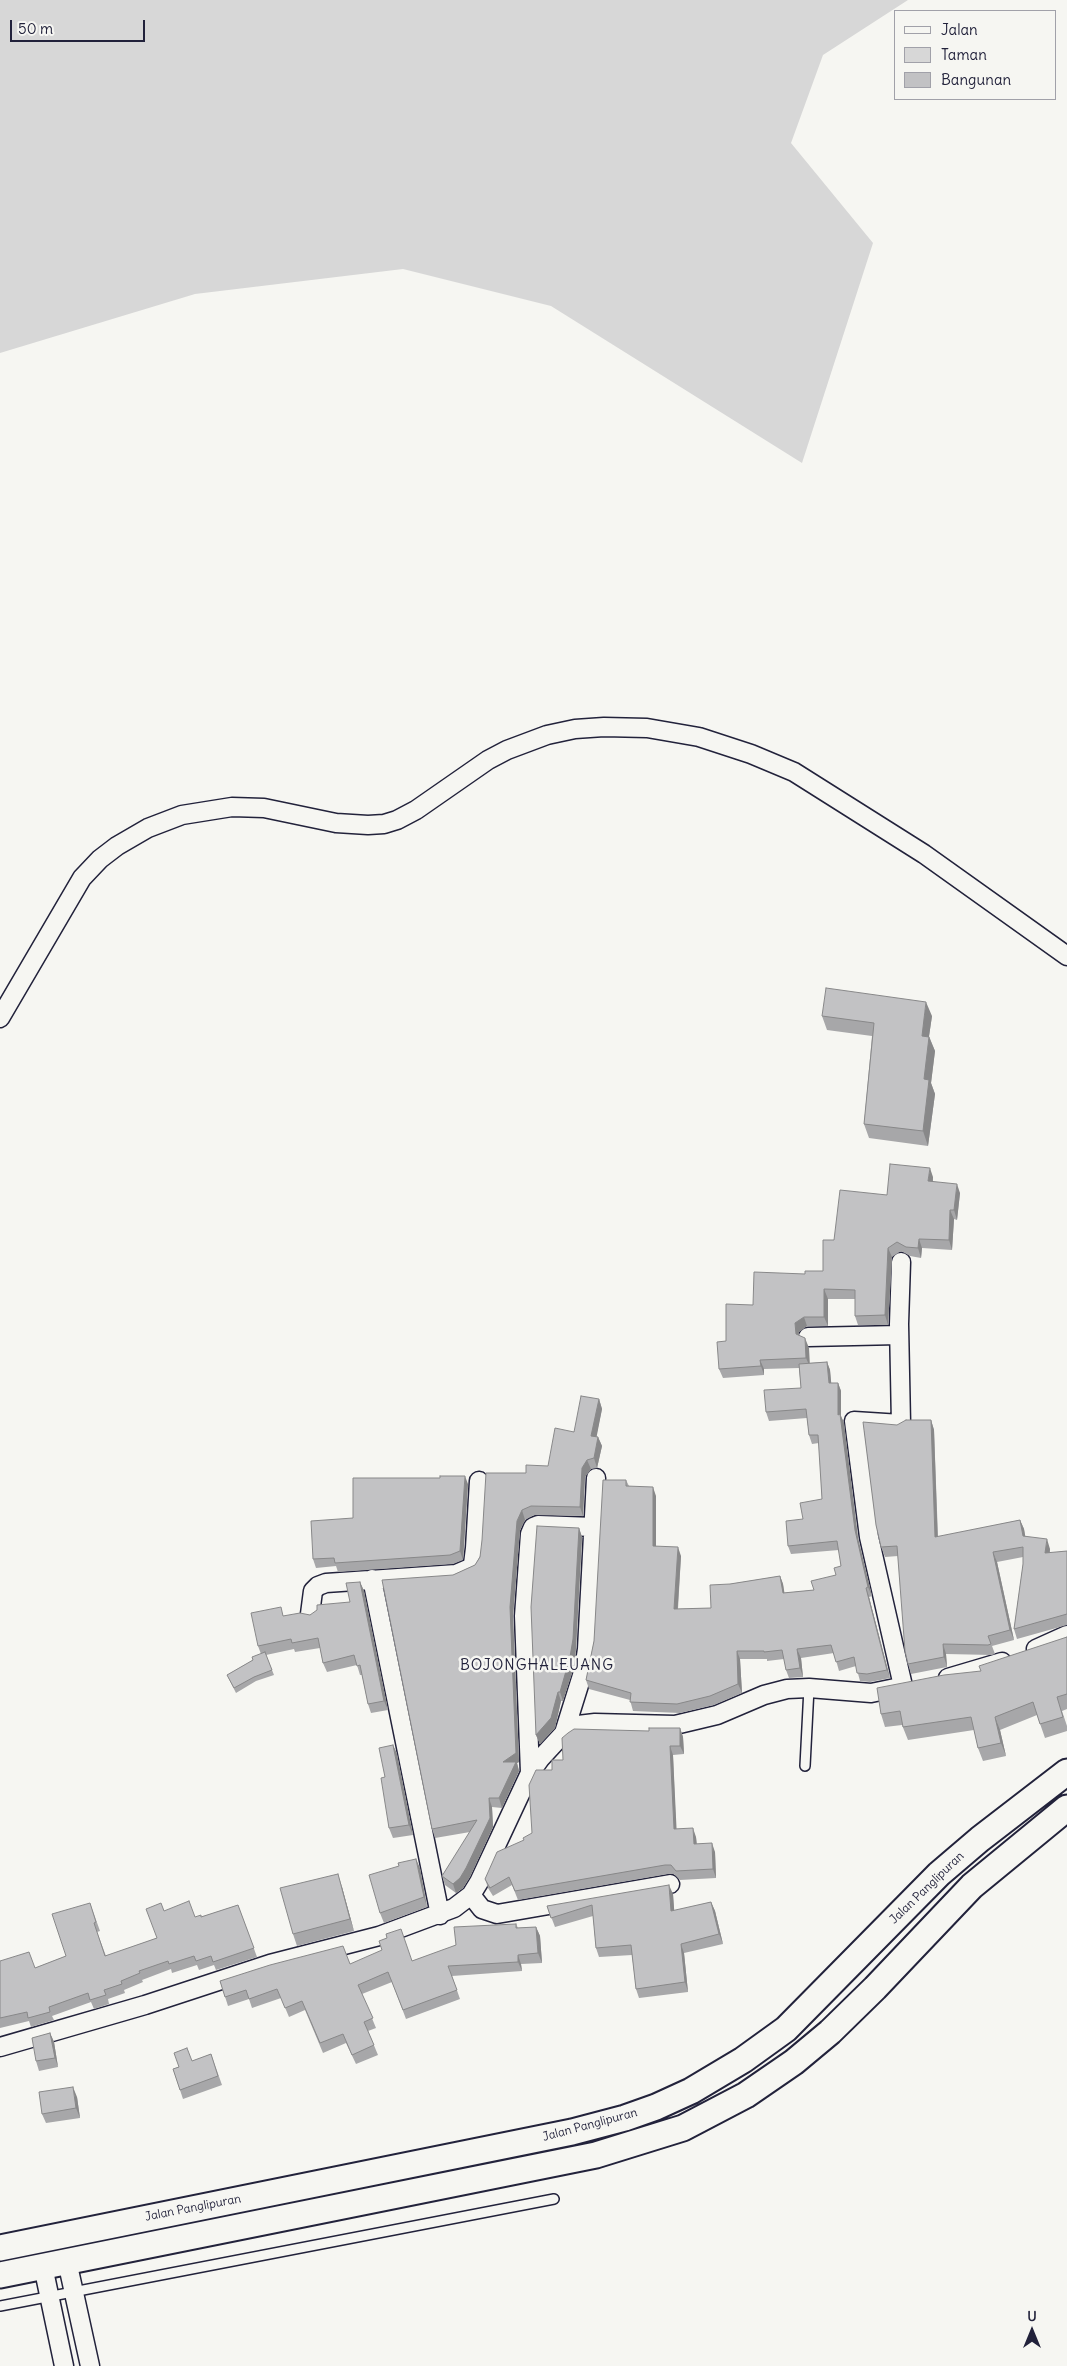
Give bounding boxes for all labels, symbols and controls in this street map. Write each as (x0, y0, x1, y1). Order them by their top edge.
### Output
scale bar (12, 10, 148, 42)
legend (894, 10, 1057, 100)
text: 50 m (18, 19, 53, 38)
text: Jalan (941, 20, 978, 39)
text: Taman (941, 45, 987, 64)
text: Bangunan (941, 70, 1011, 89)
district label: BOJONGHALEUANG (458, 1657, 616, 1675)
street label: Jalan Panglipuran (887, 1849, 967, 1927)
street label: Jalan Panglipuran (541, 2105, 639, 2145)
street label: Jalan Panglipuran (144, 2192, 242, 2224)
north arrow (1007, 2306, 1057, 2356)
text: U (1027, 2307, 1037, 2325)

